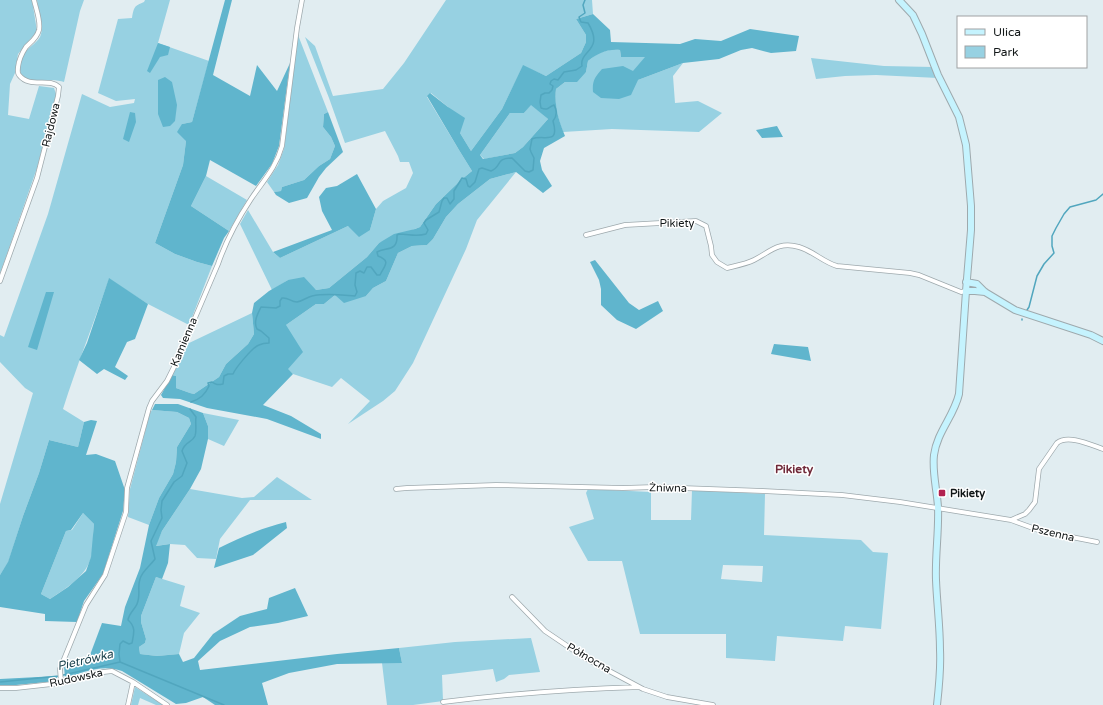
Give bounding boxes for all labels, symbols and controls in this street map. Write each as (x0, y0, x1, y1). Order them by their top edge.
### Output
legend (957, 16, 1087, 68)
text: Ulica (993, 25, 1021, 39)
text: Park (993, 45, 1019, 59)
street label: Rajdowa (39, 101, 63, 149)
street label: Pikiety (659, 217, 695, 230)
street label: Kamienna (168, 315, 200, 369)
district label: Pikiety (775, 462, 814, 477)
street label: Żniwna (649, 481, 687, 495)
place label: Pikiety (950, 487, 985, 501)
marker: Pikiety (937, 488, 947, 498)
street label: Pszenna (1030, 522, 1076, 544)
street label: Północna (565, 640, 613, 676)
water label: Pietrówka (56, 647, 114, 673)
street label: Rudowska (48, 666, 104, 690)

